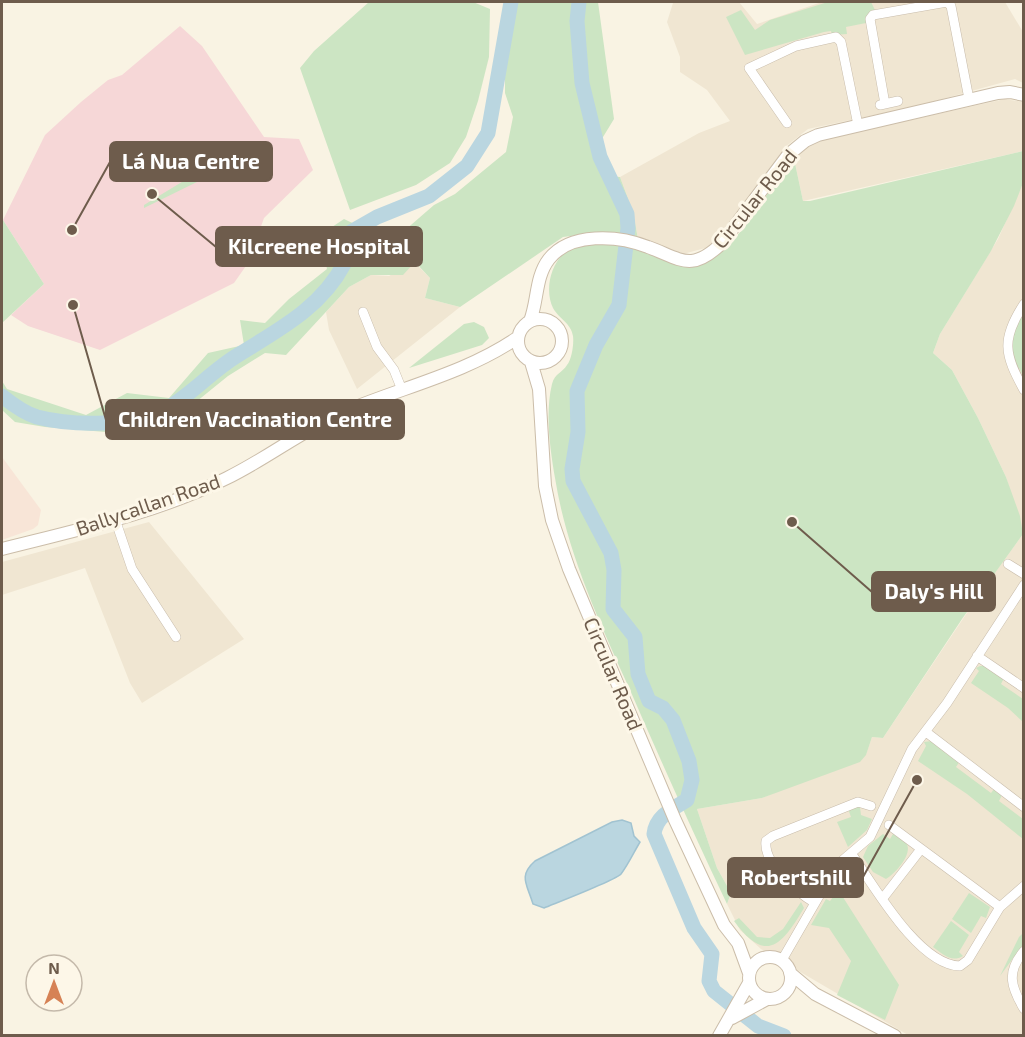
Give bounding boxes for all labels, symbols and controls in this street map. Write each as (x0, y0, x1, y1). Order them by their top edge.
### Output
callout: Lá Nua Centre (110, 142, 272, 181)
street label: Circular Road (707, 144, 801, 253)
text: Lá Nua Centre (122, 148, 260, 173)
callout: Kilcreene Hospital (216, 227, 422, 266)
text: Kilcreene Hospital (228, 233, 410, 258)
callout: Children Vaccination Centre (106, 400, 404, 439)
text: Children Vaccination Centre (118, 406, 392, 431)
street label: Ballycallan Road (72, 468, 223, 540)
callout: Daly's Hill (872, 572, 995, 611)
text: Daly's Hill (885, 578, 983, 604)
street label: Circular Road (579, 614, 648, 734)
callout: Robertshill (728, 858, 863, 897)
text: Robertshill (740, 864, 852, 889)
north arrow (24, 953, 84, 1013)
text: N (48, 958, 60, 977)

